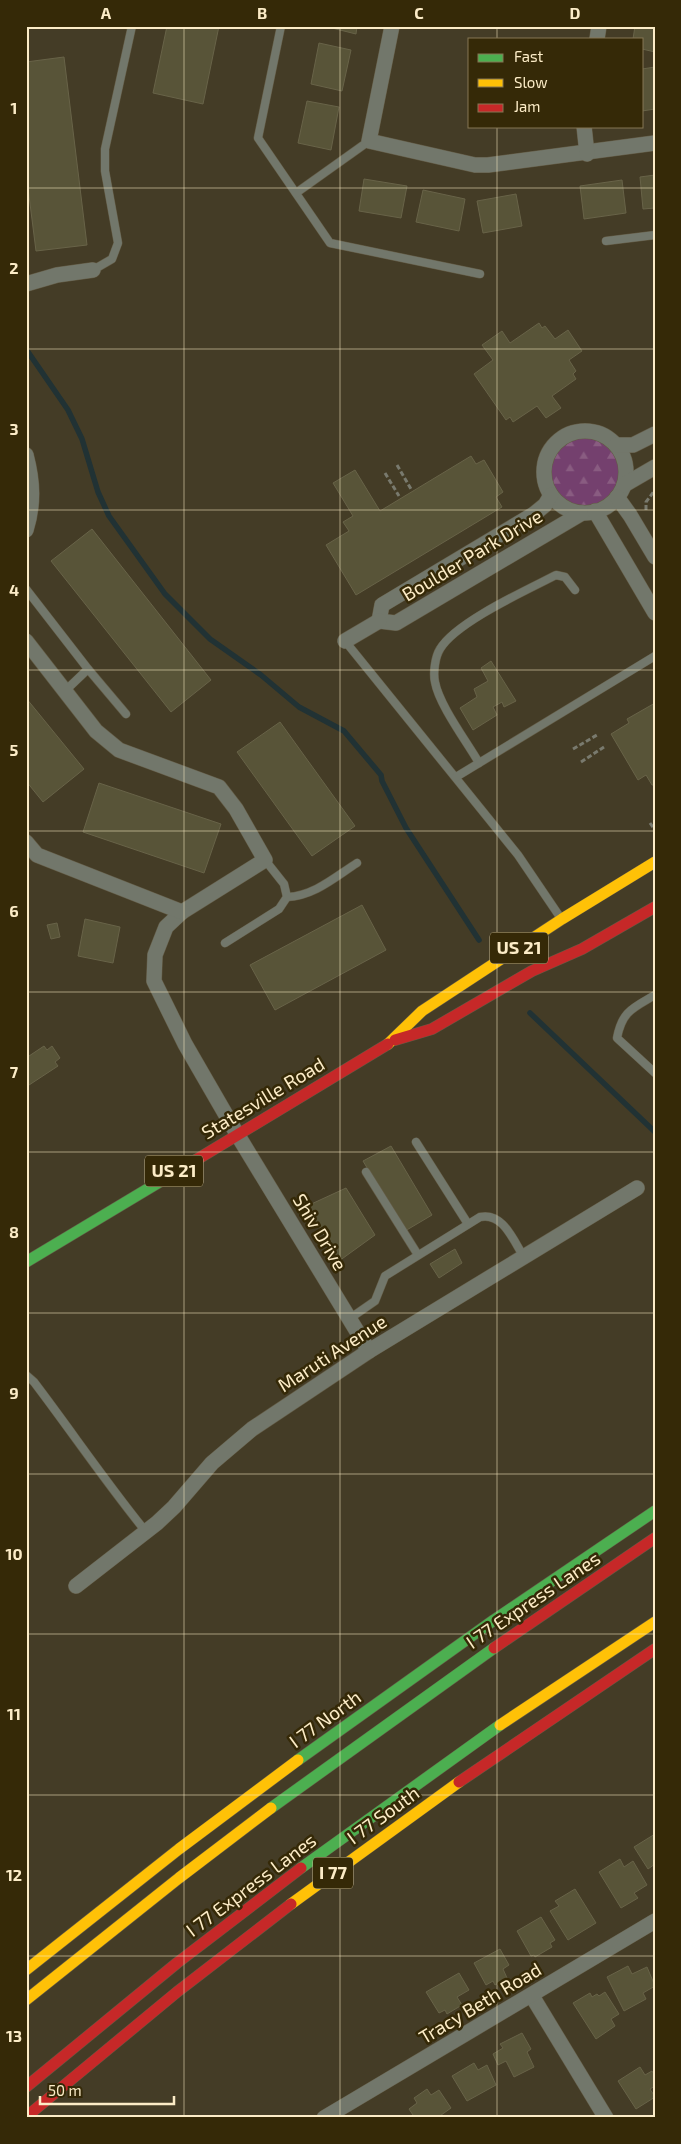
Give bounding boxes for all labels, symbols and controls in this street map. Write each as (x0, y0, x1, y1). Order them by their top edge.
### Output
text: A (101, 3, 112, 22)
text: B (257, 3, 267, 22)
text: C (414, 3, 424, 22)
text: D (570, 3, 581, 22)
legend (468, 38, 644, 128)
text: Fast (514, 47, 544, 65)
text: Slow (514, 73, 548, 91)
text: Jam (514, 97, 540, 115)
text: 1 (11, 98, 17, 117)
text: 2 (9, 258, 19, 277)
text: 3 (9, 419, 19, 438)
street label: Boulder Park Drive (397, 504, 546, 606)
text: 4 (9, 580, 19, 599)
text: 5 (10, 740, 19, 759)
text: 6 (9, 901, 19, 920)
road number: US 21 (490, 932, 548, 964)
street label: Statesville Road (197, 1052, 328, 1143)
text: 7 (10, 1062, 19, 1081)
road number: US 21 (145, 1156, 203, 1186)
street label: Shiv Drive (289, 1189, 352, 1274)
text: 8 (9, 1222, 19, 1241)
street label: Maruti Avenue (273, 1309, 390, 1396)
text: 9 (9, 1383, 19, 1402)
text: 10 (5, 1544, 23, 1563)
street label: I 77 Express Lanes (461, 1546, 604, 1653)
street label: I 77 North (284, 1685, 365, 1752)
text: 11 (7, 1704, 21, 1723)
street label: I 77 South (342, 1781, 423, 1848)
street label: I 77 Express Lanes (181, 1828, 320, 1941)
road number: I 77 (313, 1858, 353, 1889)
text: 12 (6, 1865, 22, 1884)
street label: Tracy Beth Road (414, 1957, 545, 2048)
text: 13 (6, 2026, 22, 2045)
scale bar (40, 2074, 174, 2106)
text: 50 m (48, 2081, 82, 2099)

